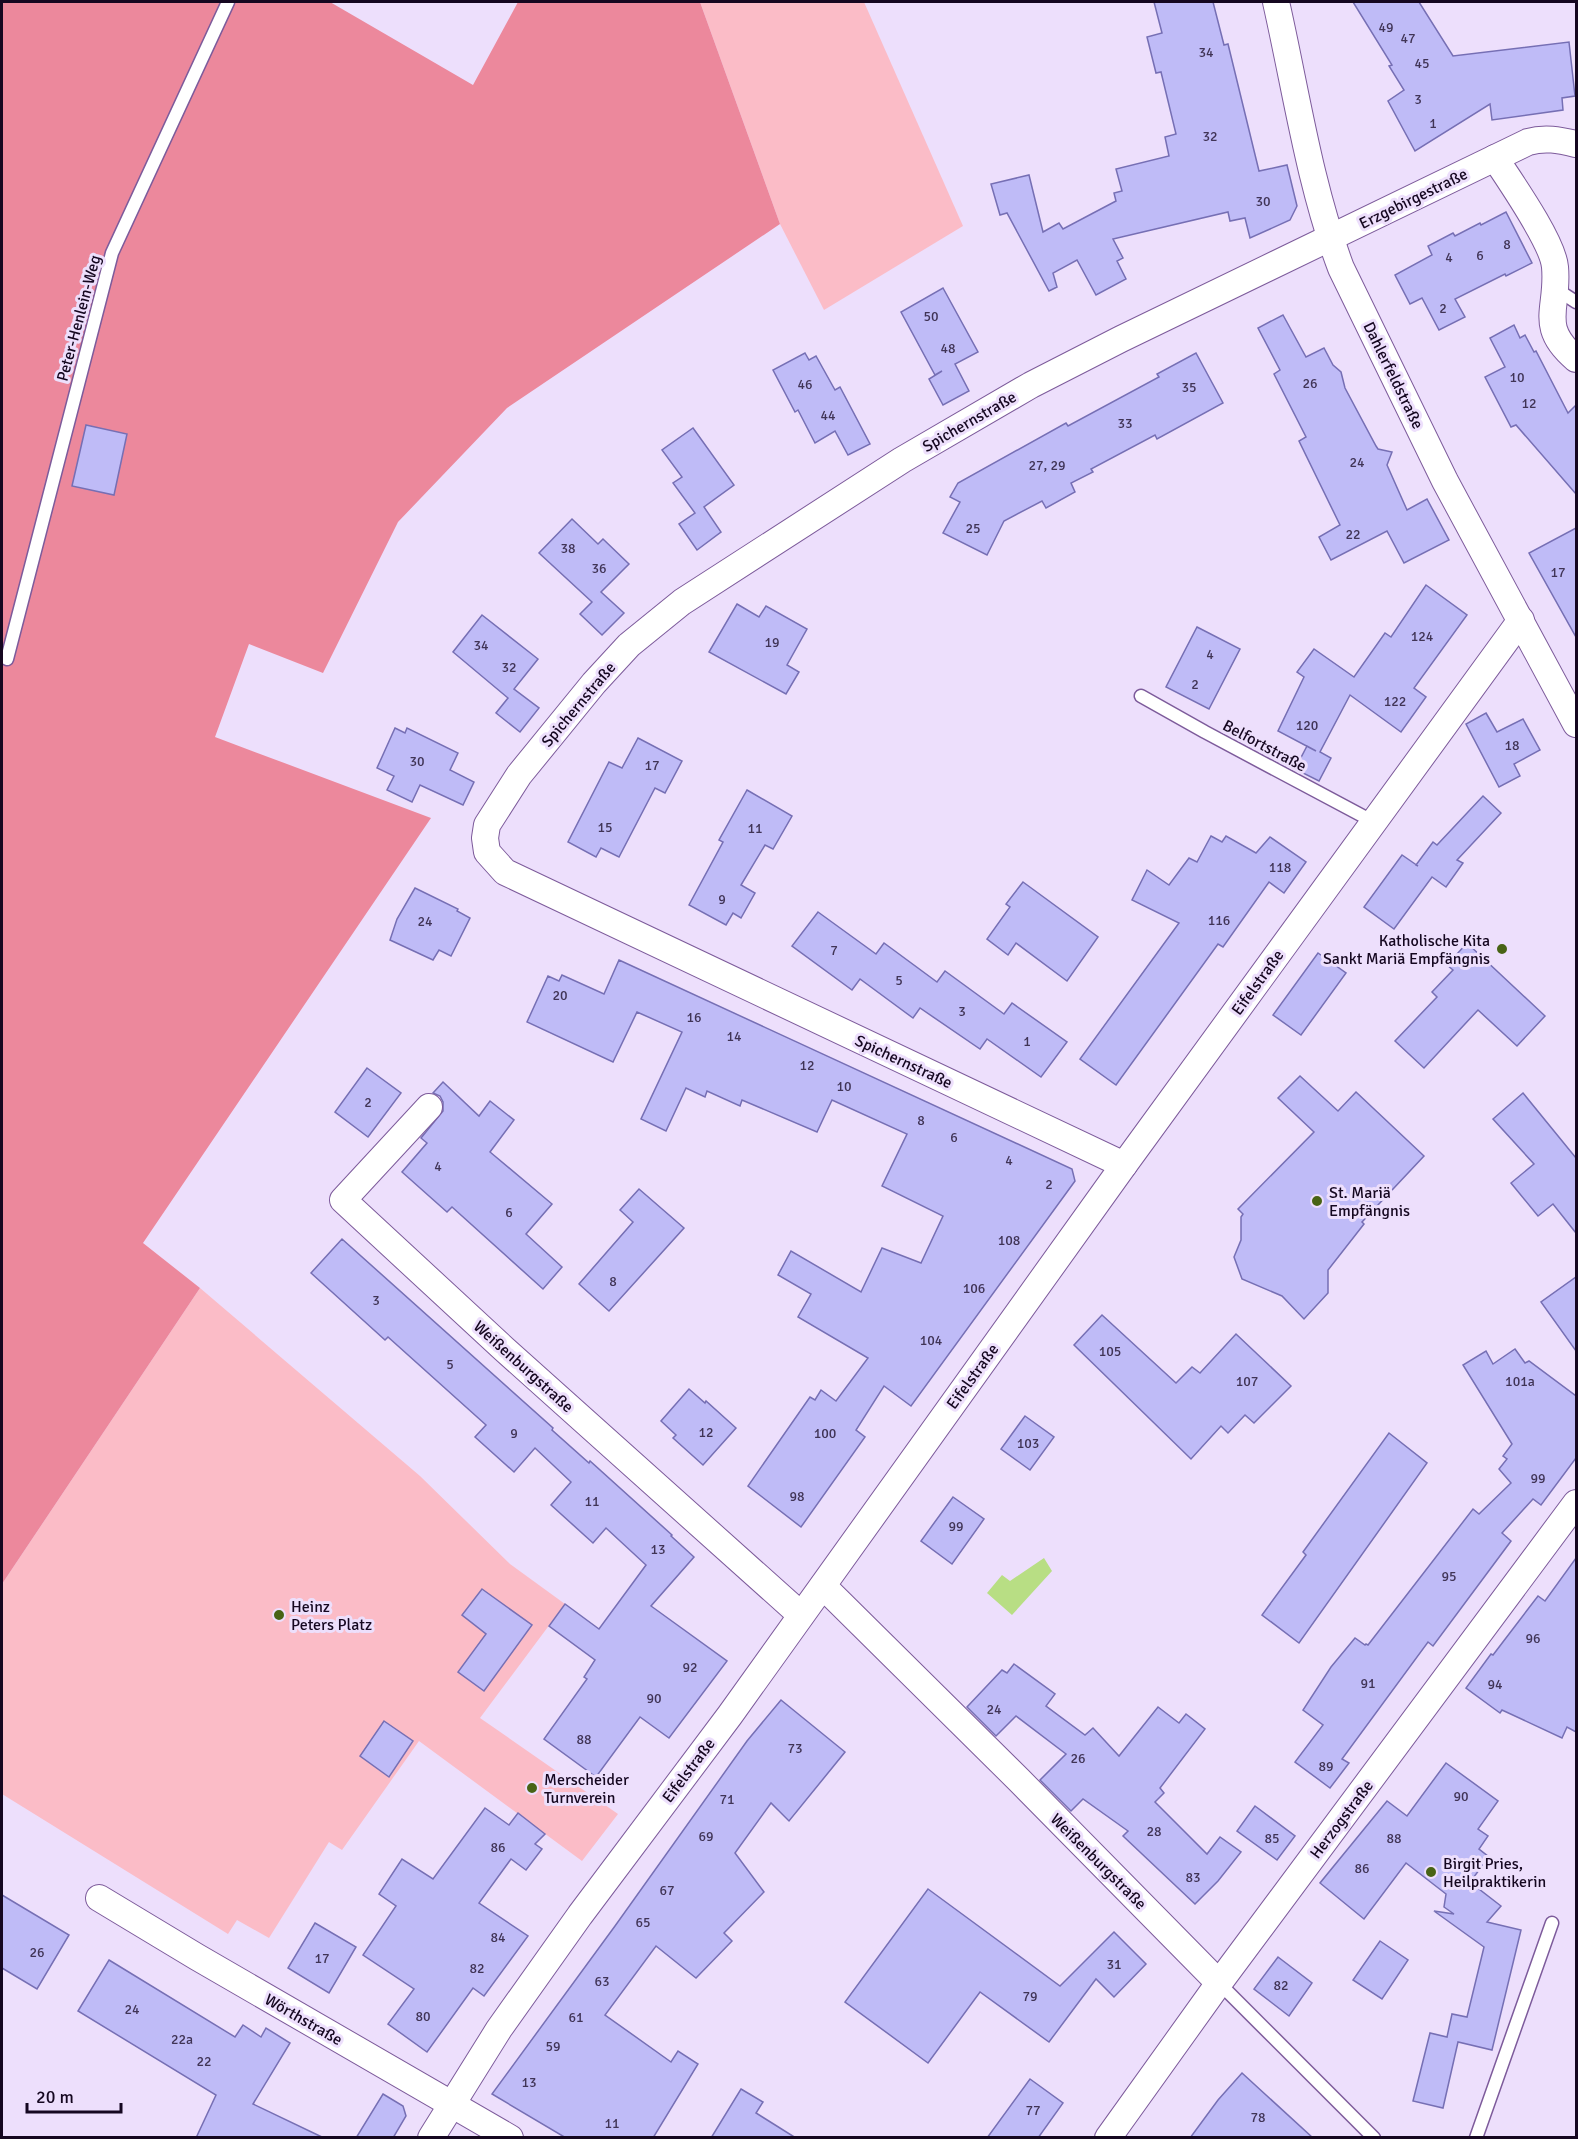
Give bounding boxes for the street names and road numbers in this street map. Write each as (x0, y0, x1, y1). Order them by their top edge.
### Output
street label: Erzgebirgestraße (1356, 164, 1471, 234)
street label: Peter-Henlein-Weg (53, 253, 105, 384)
street label: Dahlerfeldstraße (1359, 319, 1428, 432)
street label: Spichernstraße (919, 387, 1020, 457)
street label: Spichernstraße (537, 658, 620, 751)
street label: Belfortstraße (1219, 715, 1310, 776)
street label: Eifelstraße (1227, 946, 1288, 1019)
street label: Spichernstraße (852, 1031, 955, 1093)
street label: Weißenburgstraße (469, 1317, 578, 1417)
street label: Eifelstraße (942, 1340, 1003, 1413)
street label: Eifelstraße (658, 1734, 720, 1807)
street label: Herzogstraße (1306, 1776, 1378, 1863)
street label: Weißenburgstraße (1046, 1809, 1151, 1914)
street label: Wörthstraße (261, 1990, 346, 2050)

